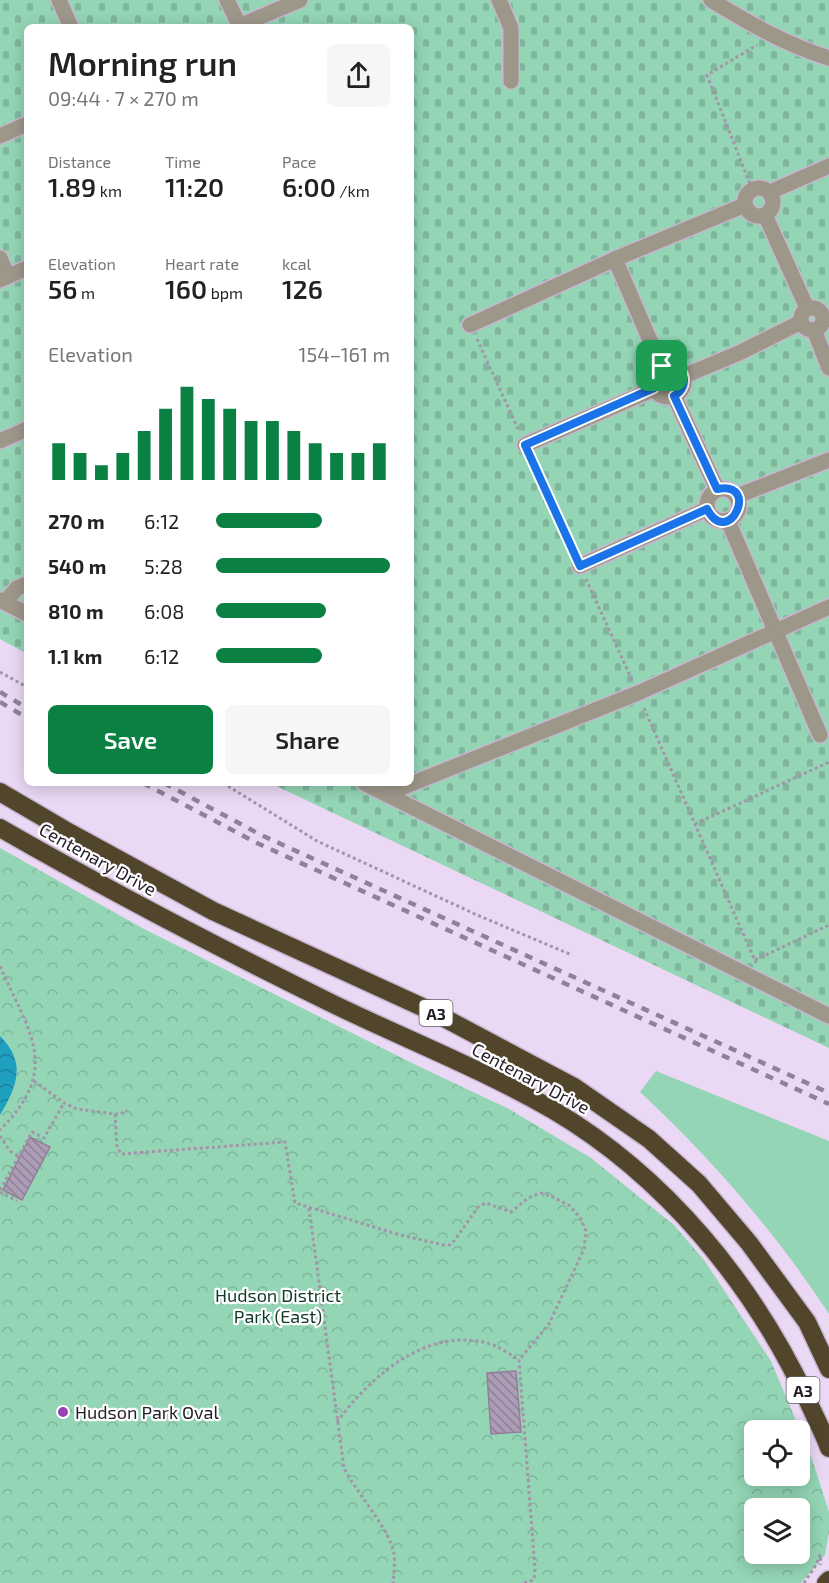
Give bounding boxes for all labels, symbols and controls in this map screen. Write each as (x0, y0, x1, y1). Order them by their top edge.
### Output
text: Morning run (48, 43, 237, 83)
button: share (327, 44, 390, 107)
text: 09:44 · 7 × 270 m (48, 86, 199, 110)
text: Distance (48, 152, 111, 171)
text: Time (165, 152, 201, 171)
text: Pace (282, 152, 316, 171)
text: 1.89 (48, 171, 96, 202)
text: 11:20 (165, 171, 224, 202)
text: 6:00 (282, 171, 336, 202)
text: km (96, 181, 122, 200)
text: /km (336, 181, 370, 200)
text: Elevation (48, 254, 116, 273)
text: Heart rate (165, 254, 239, 273)
text: kcal (282, 254, 311, 273)
text: 56 (48, 273, 77, 304)
text: 160 (165, 273, 207, 304)
text: 126 (282, 273, 323, 304)
text: m (77, 283, 95, 302)
text: bpm (207, 283, 243, 302)
pin (636, 340, 687, 391)
text: Elevation (48, 342, 133, 366)
text: 154–161 m (298, 342, 390, 366)
icon: arrive (645, 349, 678, 382)
text: 270 m (48, 509, 105, 533)
text: 6:12 (144, 509, 179, 533)
text: 540 m (48, 554, 106, 578)
text: 5:28 (144, 554, 183, 578)
text: 810 m (48, 599, 104, 623)
text: 6:08 (144, 599, 184, 623)
text: 1.1 km (48, 644, 102, 668)
text: 6:12 (144, 644, 179, 668)
button: Save (48, 705, 213, 774)
button: Share (225, 705, 390, 774)
street label: Centenary Drive (36, 818, 160, 900)
road number: A3 (420, 1000, 452, 1026)
street label: Centenary Drive (468, 1038, 594, 1118)
park label: Hudson District Park (East) (215, 1284, 341, 1327)
road number: A3 (786, 1377, 820, 1403)
place label: Hudson Park Oval (75, 1401, 219, 1423)
marker: Hudson Park Oval (56, 1405, 70, 1419)
map controls (744, 1420, 810, 1564)
button: locate (744, 1420, 810, 1486)
button: layers (744, 1498, 810, 1564)

